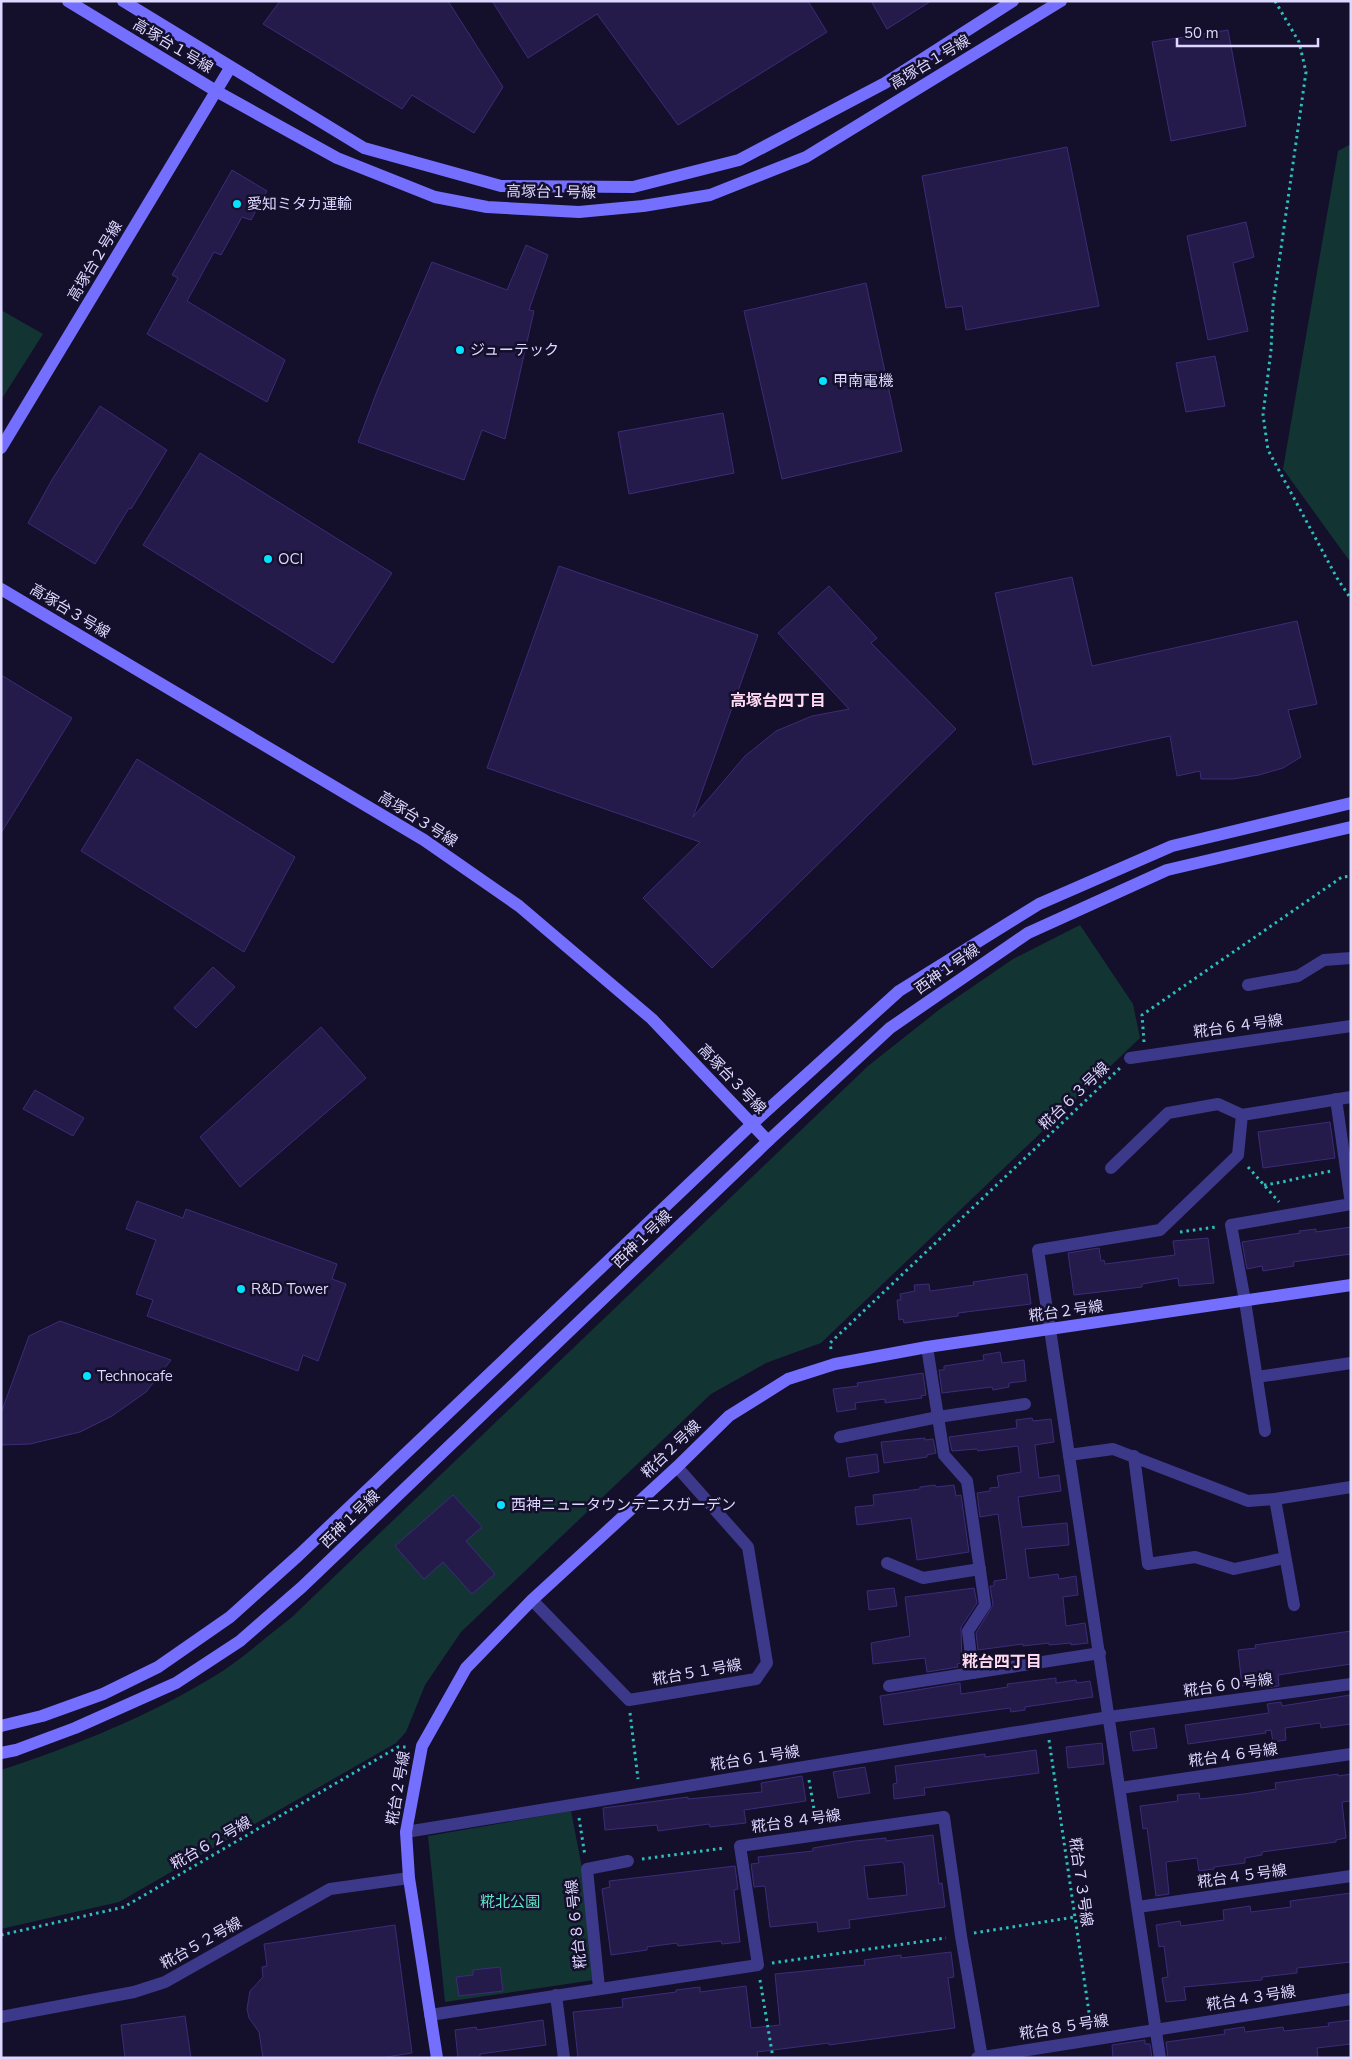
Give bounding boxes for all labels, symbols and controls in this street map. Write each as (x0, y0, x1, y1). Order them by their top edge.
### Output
street label: 高塚台１号線 (129, 14, 217, 78)
scale bar (1177, 15, 1318, 47)
text: 50 m (1184, 23, 1219, 43)
street label: 高塚台１号線 (886, 30, 974, 94)
street label: 高塚台１号線 (506, 181, 596, 203)
place label: 愛知ミタカ運輸 (247, 194, 352, 214)
marker: 愛知ミタカ運輸 (231, 198, 243, 210)
street label: 高塚台２号線 (63, 217, 127, 305)
place label: ジューテック (470, 340, 559, 360)
marker: ジューテック (454, 344, 466, 356)
place label: 甲南電機 (833, 371, 893, 391)
marker: 甲南電機 (817, 375, 829, 387)
place label: OCI (278, 549, 303, 569)
marker: OCI (262, 553, 274, 565)
street label: 高塚台３号線 (26, 579, 114, 643)
district label: 高塚台四丁目 (730, 690, 826, 712)
street label: 高塚台３号線 (375, 787, 461, 851)
street label: 西神１号線 (911, 939, 983, 999)
street label: 糀台６４号線 (1192, 1010, 1284, 1042)
street label: 高塚台３号線 (694, 1040, 770, 1118)
street label: 糀台６３号線 (1035, 1058, 1113, 1134)
street label: 西神１号線 (608, 1206, 676, 1272)
place label: R&D Tower (251, 1279, 329, 1299)
marker: R&D Tower (235, 1283, 247, 1295)
street label: 糀台２号線 (1027, 1296, 1105, 1326)
place label: Technocafe (97, 1366, 173, 1386)
marker: Technocafe (81, 1370, 93, 1382)
street label: 糀台２号線 (637, 1416, 705, 1482)
street label: 西神１号線 (316, 1486, 384, 1552)
place label: 西神ニュータウンテニスガーデン (511, 1495, 736, 1515)
marker: 西神ニュータウンテニスガーデン (495, 1499, 507, 1511)
district label: 糀台四丁目 (962, 1651, 1042, 1673)
street label: 糀台５１号線 (651, 1654, 743, 1690)
street label: 糀台６０号線 (1182, 1669, 1274, 1701)
street label: 糀台４６号線 (1187, 1739, 1279, 1771)
street label: 糀台６１号線 (709, 1741, 801, 1775)
street label: 糀台２号線 (382, 1749, 414, 1827)
street label: 糀台８４号線 (750, 1805, 842, 1837)
street label: 糀台６２号線 (167, 1812, 255, 1874)
street label: 糀台７３号線 (1065, 1836, 1097, 1928)
street label: 糀台４５号線 (1196, 1860, 1288, 1892)
street label: 糀台８６号線 (561, 1878, 591, 1970)
park label: 糀北公園 (480, 1892, 540, 1912)
street label: 糀台５２号線 (157, 1912, 245, 1974)
street label: 糀台４３号線 (1205, 1981, 1297, 2015)
street label: 糀台８５号線 (1018, 2010, 1110, 2044)

